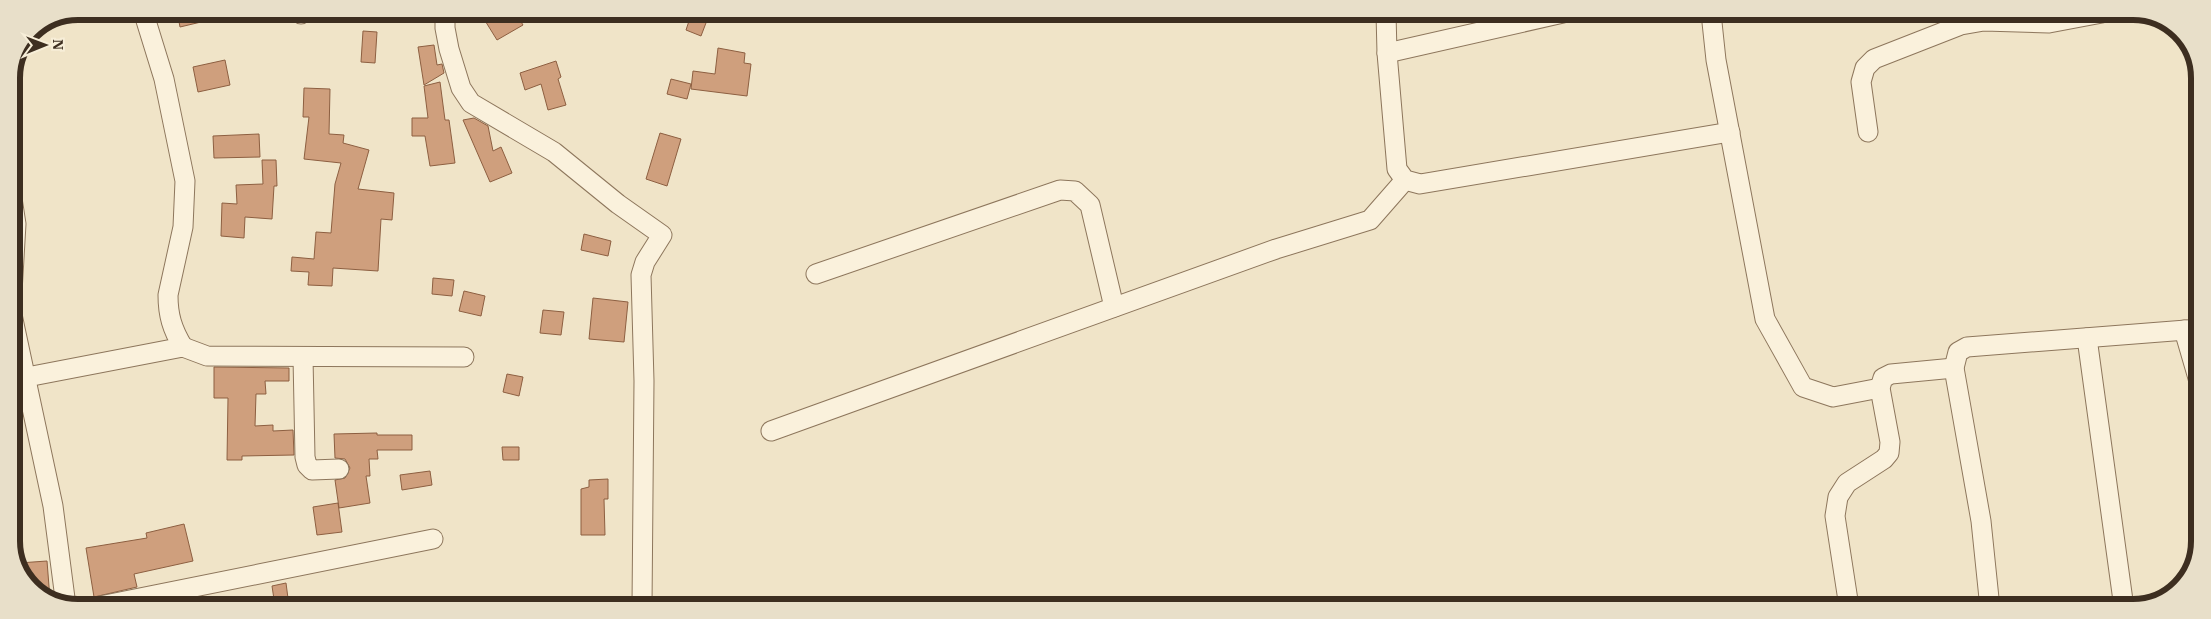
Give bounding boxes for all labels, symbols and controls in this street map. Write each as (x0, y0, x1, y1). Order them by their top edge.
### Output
north arrow (20, 20, 70, 70)
text: N (49, 39, 67, 50)

